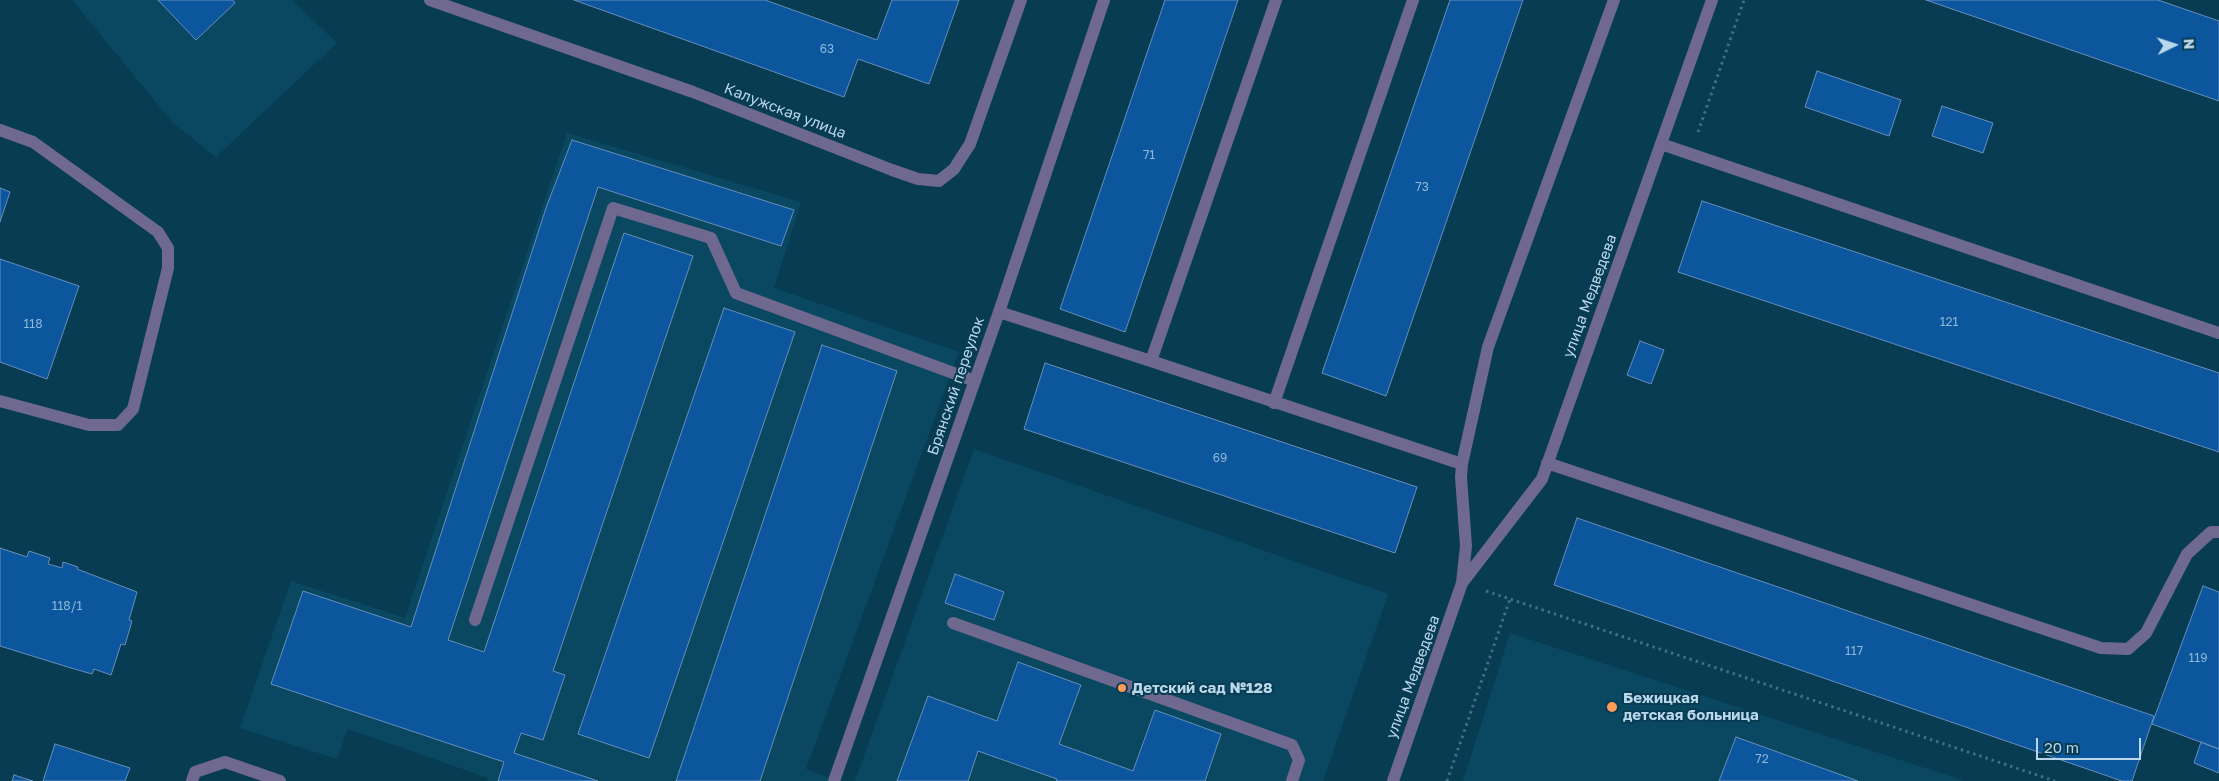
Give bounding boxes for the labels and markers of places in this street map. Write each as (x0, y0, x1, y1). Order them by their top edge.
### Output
place label: Детский сад №128 (1132, 679, 1273, 697)
marker: Детский сад №128 (1116, 682, 1128, 694)
place label: Бежицкая детская больница (1623, 689, 1759, 724)
marker: Бежицкая детская больница (1605, 700, 1619, 714)

